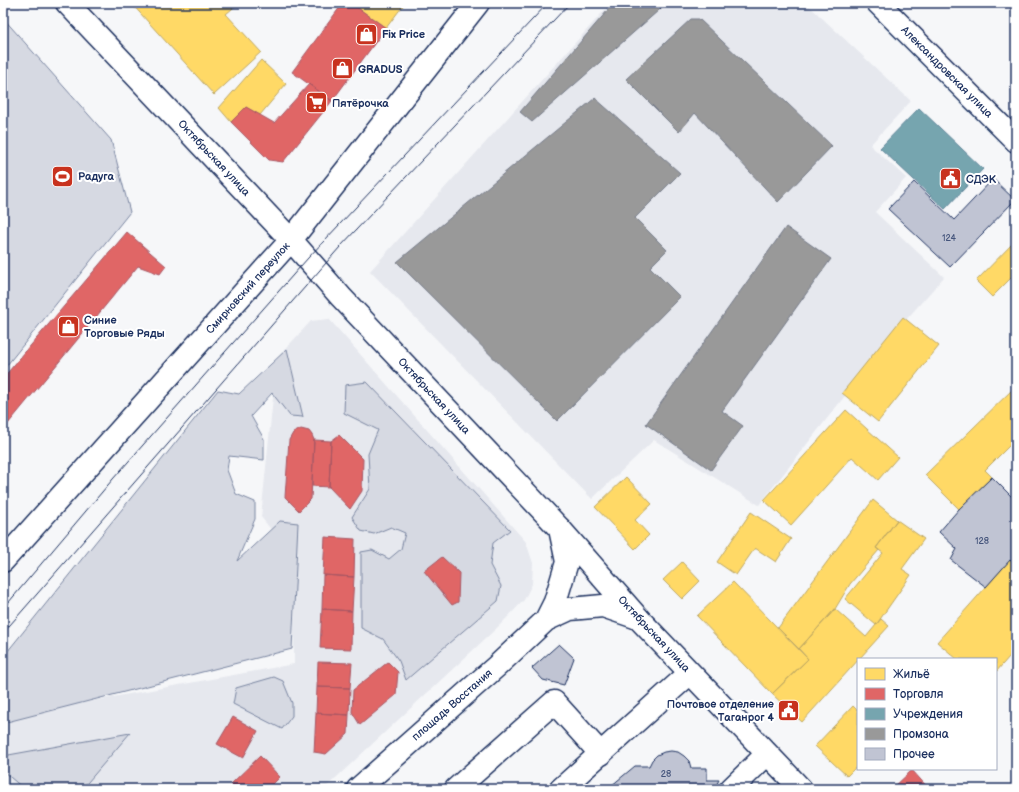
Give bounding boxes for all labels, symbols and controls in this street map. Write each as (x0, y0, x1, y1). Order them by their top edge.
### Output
shop icon: Fix Price (353, 21, 379, 47)
street label: Александровская улица (898, 23, 996, 121)
place label: Fix Price (382, 28, 425, 41)
shop icon: GRADUS (329, 56, 355, 82)
place label: GRADUS (358, 63, 403, 76)
supermarket icon: Пятёрочка (304, 90, 330, 116)
place label: Пятёрочка (332, 97, 389, 110)
street label: Октябрьская улица (175, 117, 253, 199)
sports icon: Радуга (49, 163, 75, 189)
public building icon: СДЭК (937, 166, 963, 192)
place label: Радуга (78, 170, 115, 183)
place label: СДЭК (966, 173, 997, 186)
house number: 124 (942, 233, 957, 244)
street label: Смирновский переулок (203, 239, 293, 337)
shop icon: Синие Торговые Ряды (55, 313, 81, 339)
place label: Синие Торговые Ряды (84, 314, 165, 340)
street label: Октябрьская улица (395, 355, 473, 437)
house number: 128 (975, 536, 989, 547)
street label: Октябрьская улица (615, 593, 693, 675)
legend (857, 658, 997, 770)
street label: площадь Восстания (409, 667, 495, 743)
text: Жильё (893, 667, 930, 682)
text: Торговля (893, 687, 944, 702)
public building icon: Почтовое отделение Таганрог 4 (776, 697, 802, 723)
place label: Почтовое отделение Таганрог 4 (667, 698, 775, 724)
text: Учреждения (893, 707, 963, 722)
text: Промзона (893, 727, 949, 742)
text: Прочее (893, 747, 935, 762)
house number: 28 (661, 769, 671, 780)

